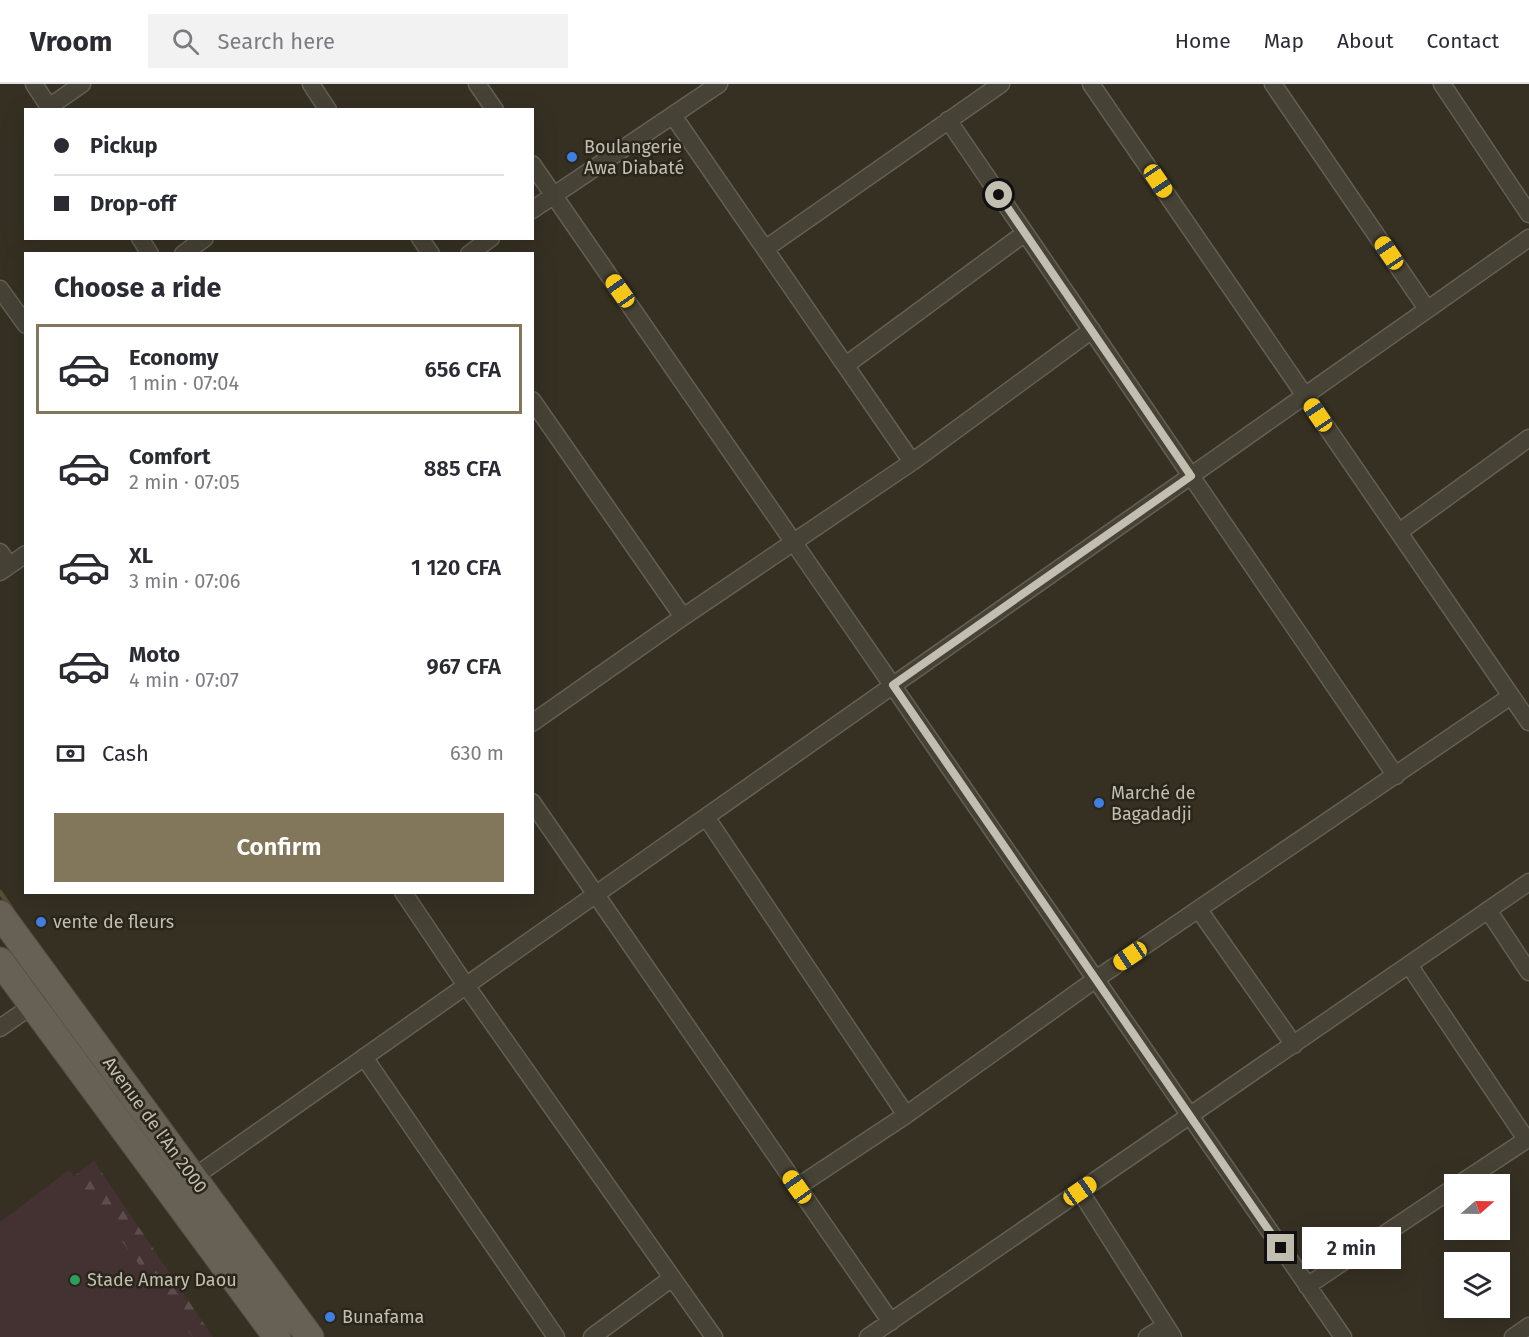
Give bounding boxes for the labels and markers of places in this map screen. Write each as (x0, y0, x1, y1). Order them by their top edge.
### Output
place label: Boulangerie Awa Diabaté (584, 136, 684, 179)
marker: Boulangerie Awa Diabaté (565, 150, 579, 164)
place label: Marché de Bagadadji (1111, 782, 1196, 825)
marker: Marché de Bagadadji (1092, 796, 1106, 810)
place label: vente de fleurs (53, 911, 174, 933)
marker: vente de fleurs (34, 915, 48, 929)
place label: Stade Amary Daou (87, 1269, 237, 1291)
marker: Stade Amary Daou (68, 1273, 82, 1287)
place label: Bunafama (342, 1306, 424, 1328)
marker: Bunafama (323, 1310, 337, 1324)

